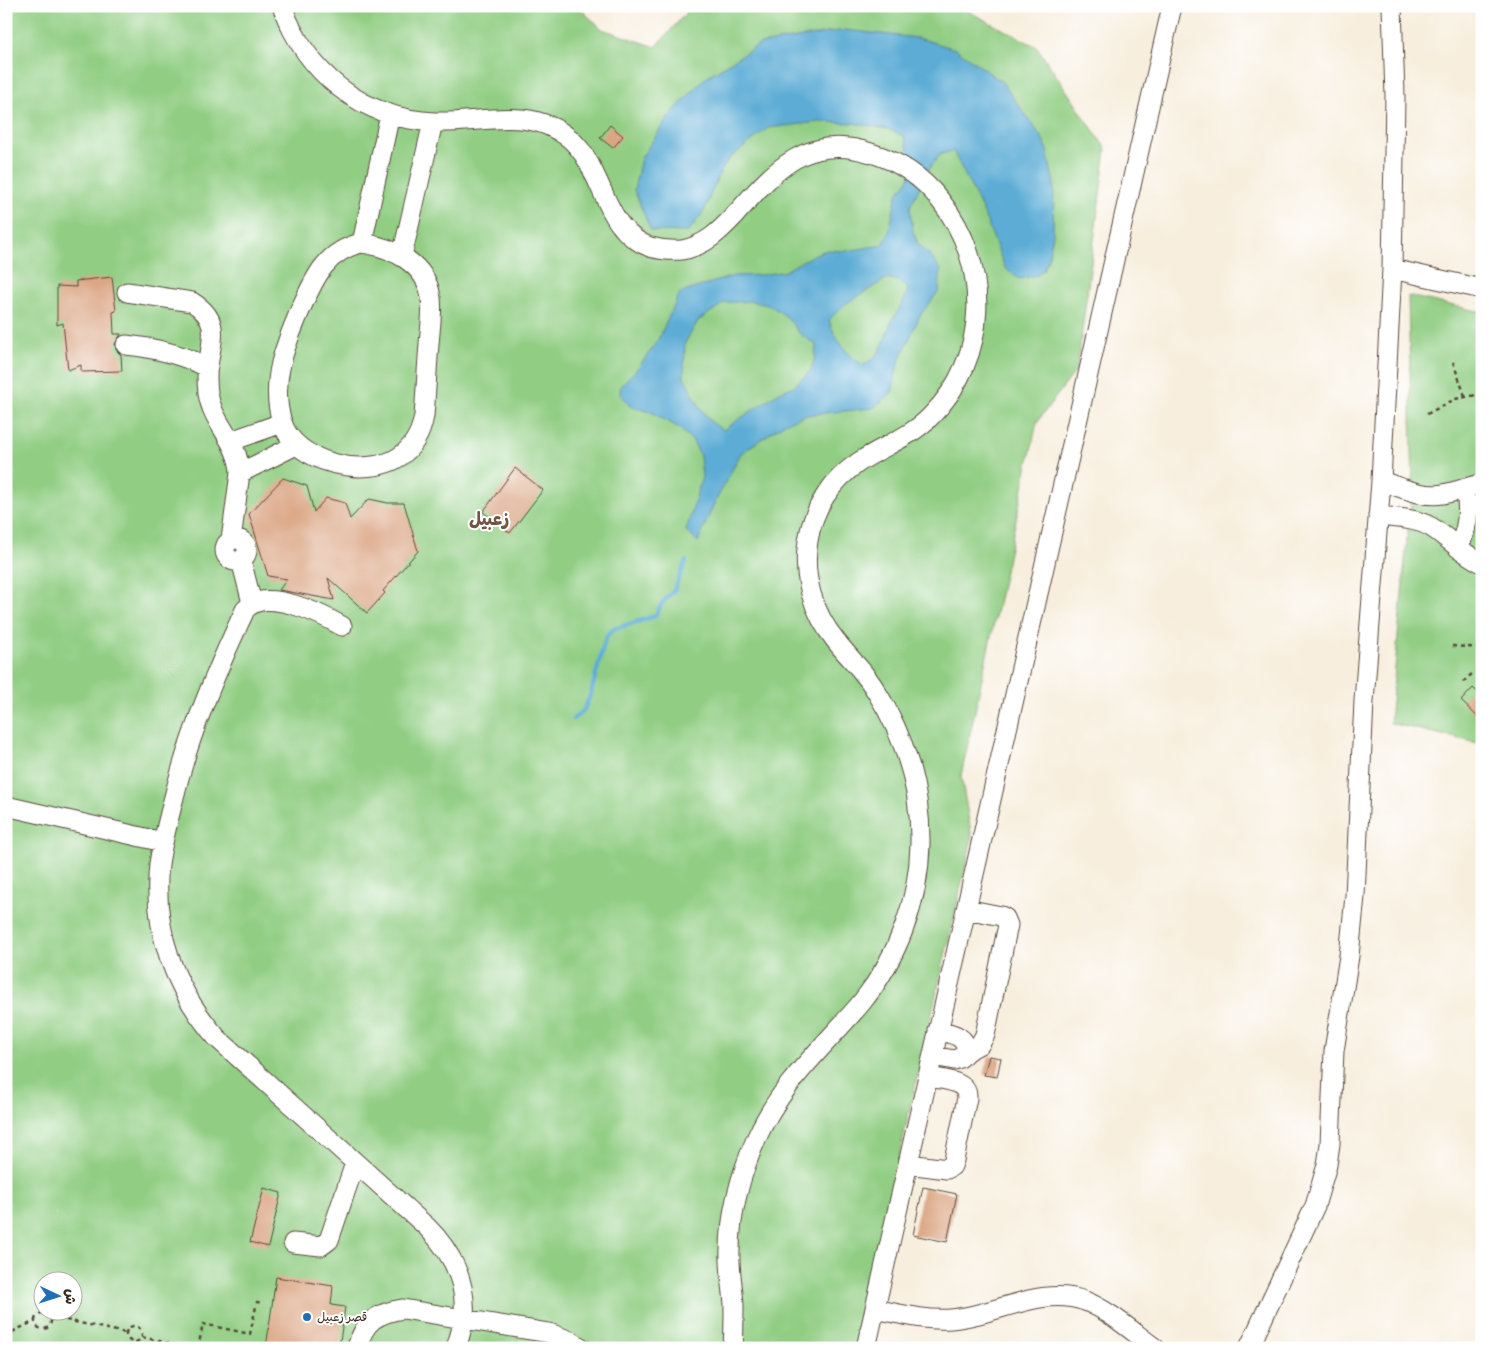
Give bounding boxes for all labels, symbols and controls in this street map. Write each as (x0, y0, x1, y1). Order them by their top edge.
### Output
district label: زعبيل (469, 508, 509, 531)
north arrow (32, 1272, 82, 1322)
text: ش (61, 1289, 79, 1305)
place label: قصر زعبيل (317, 1310, 367, 1325)
marker: قصر زعبيل (301, 1311, 313, 1323)

